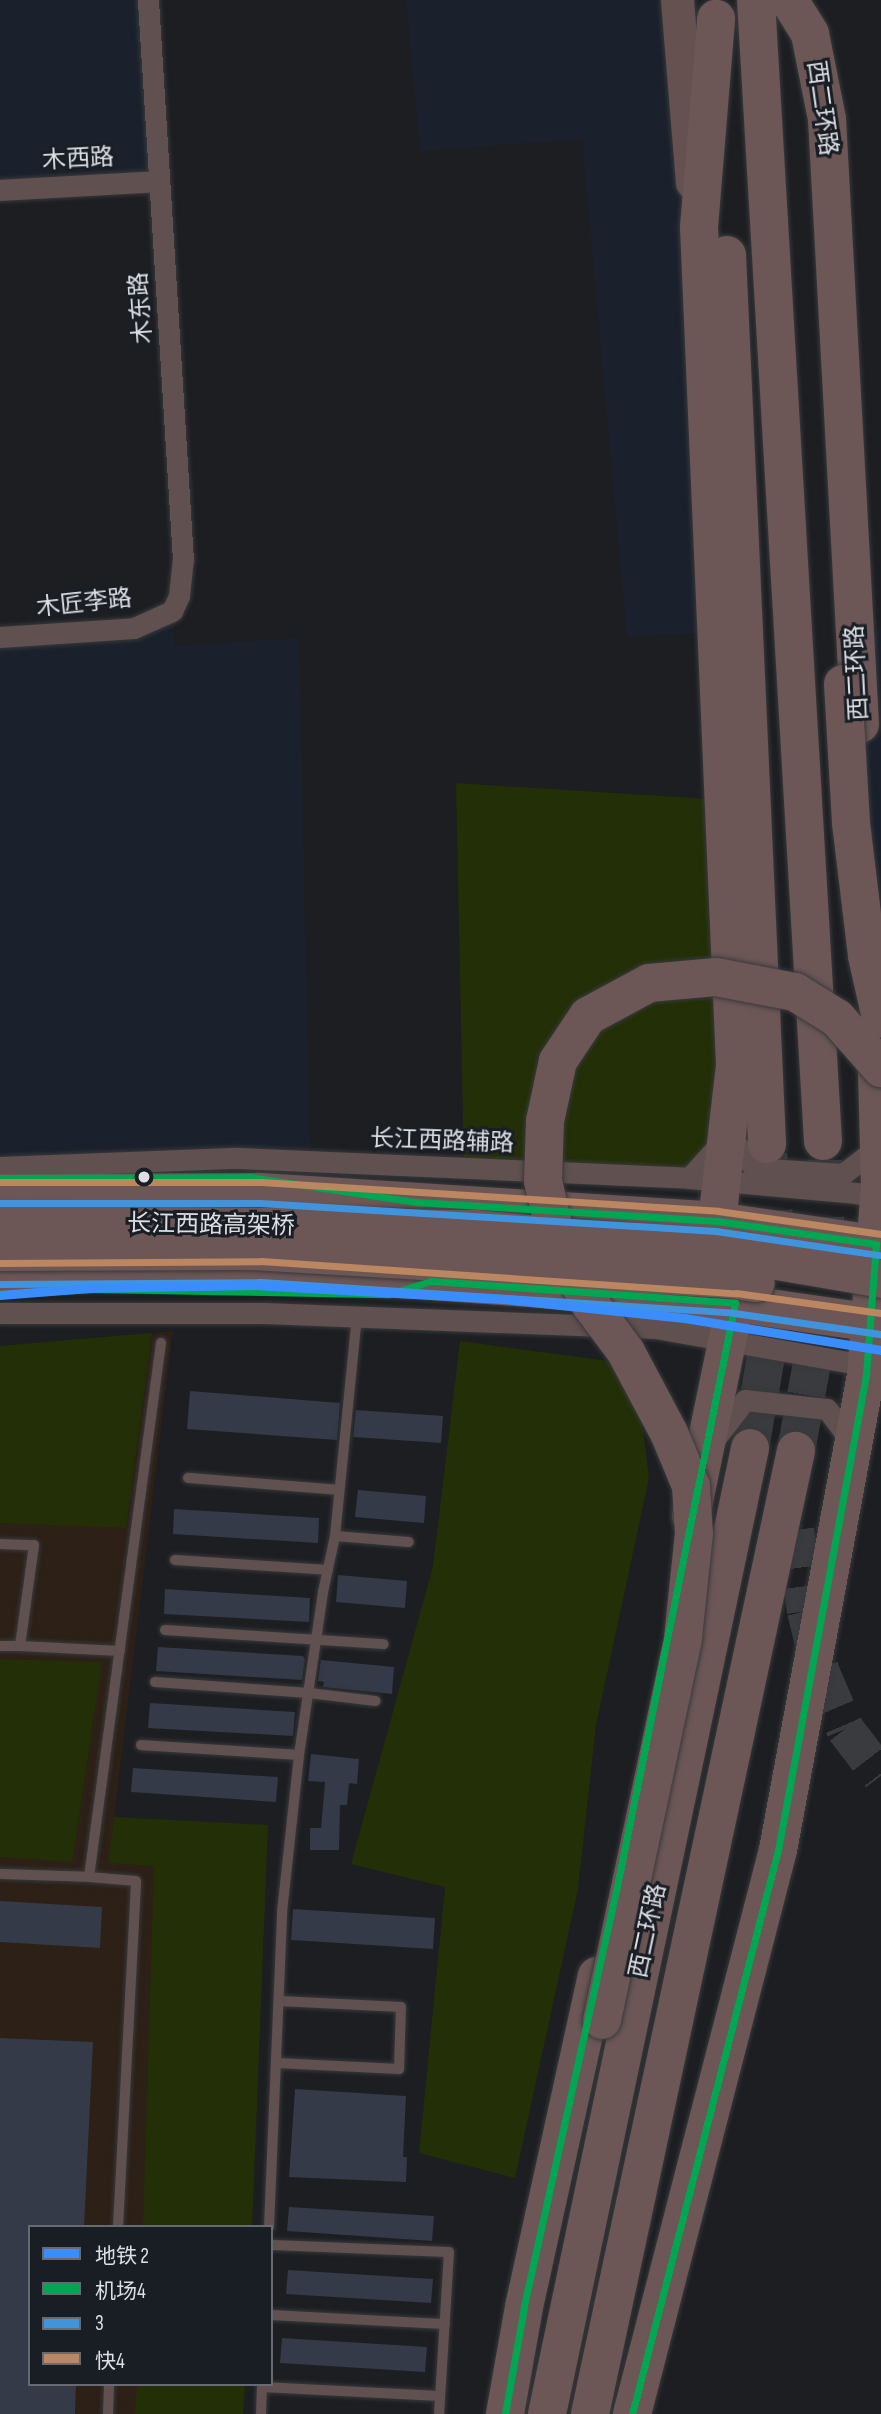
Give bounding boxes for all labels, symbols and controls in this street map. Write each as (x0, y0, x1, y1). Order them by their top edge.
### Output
street label: 西二环路 (801, 58, 843, 158)
street label: 木西路 (41, 143, 115, 175)
street label: 木东路 (124, 271, 158, 345)
street label: 木匠李路 (35, 584, 133, 622)
street label: 西二环路 (840, 624, 874, 722)
street label: 长江西路辅路 (370, 1124, 514, 1158)
unlabelled marker (137, 1170, 151, 1184)
street label: 长江西路高架桥 (127, 1209, 295, 1241)
street label: 西二环路 (624, 1881, 672, 1981)
legend (28, 2225, 273, 2386)
text: 地铁 2 (95, 2244, 149, 2269)
text: 机场4 (95, 2279, 146, 2304)
text: 3 (95, 2311, 104, 2336)
text: 快4 (95, 2349, 125, 2374)

